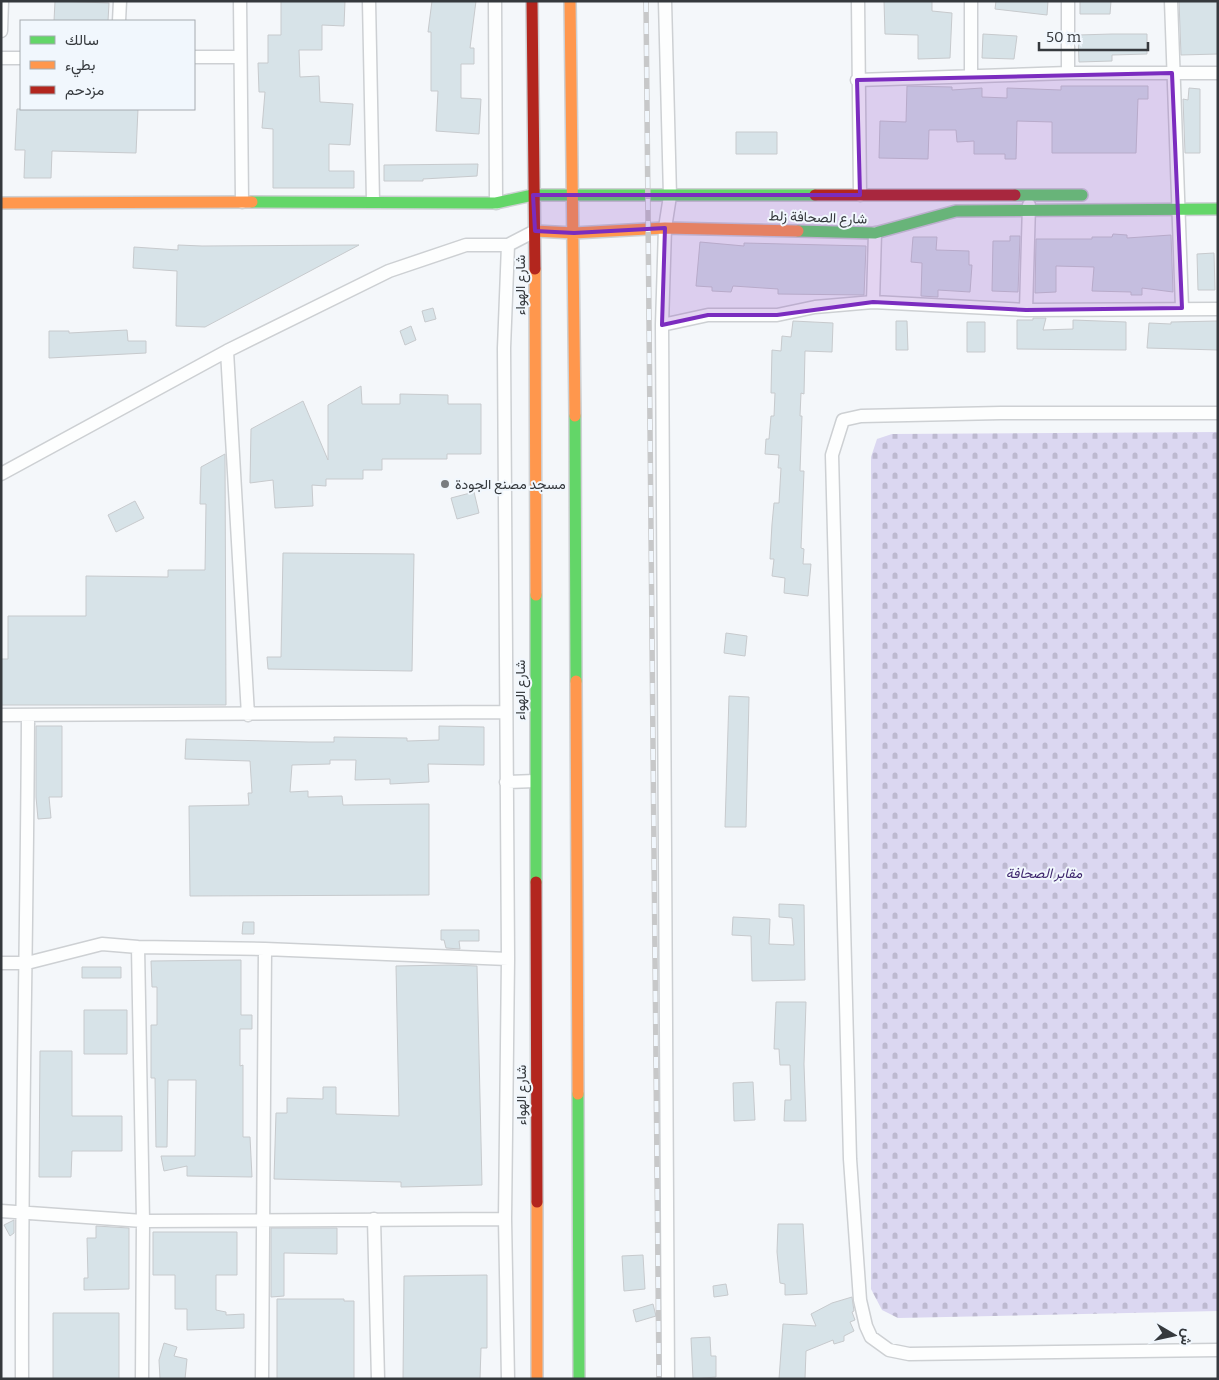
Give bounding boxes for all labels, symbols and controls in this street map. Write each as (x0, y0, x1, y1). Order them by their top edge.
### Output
legend (20, 20, 195, 110)
scale bar (1039, 20, 1148, 52)
text: 50 m (1046, 28, 1082, 46)
text: سالك (65, 31, 99, 49)
text: بطيء (65, 56, 95, 78)
text: مزدحم (65, 81, 104, 100)
street label: شارع الصحافة زلط (768, 207, 868, 230)
street label: شارع الهواء (512, 255, 531, 315)
place label: مسجد مصنع الجودة (455, 476, 566, 495)
marker: مسجد مصنع الجودة (439, 478, 451, 490)
street label: شارع الهواء (512, 660, 531, 720)
park label: مقابر الصحافة (1006, 865, 1083, 882)
street label: شارع الهواء (513, 1065, 532, 1125)
north arrow (1149, 1310, 1199, 1360)
text: ش (1177, 1327, 1196, 1347)

